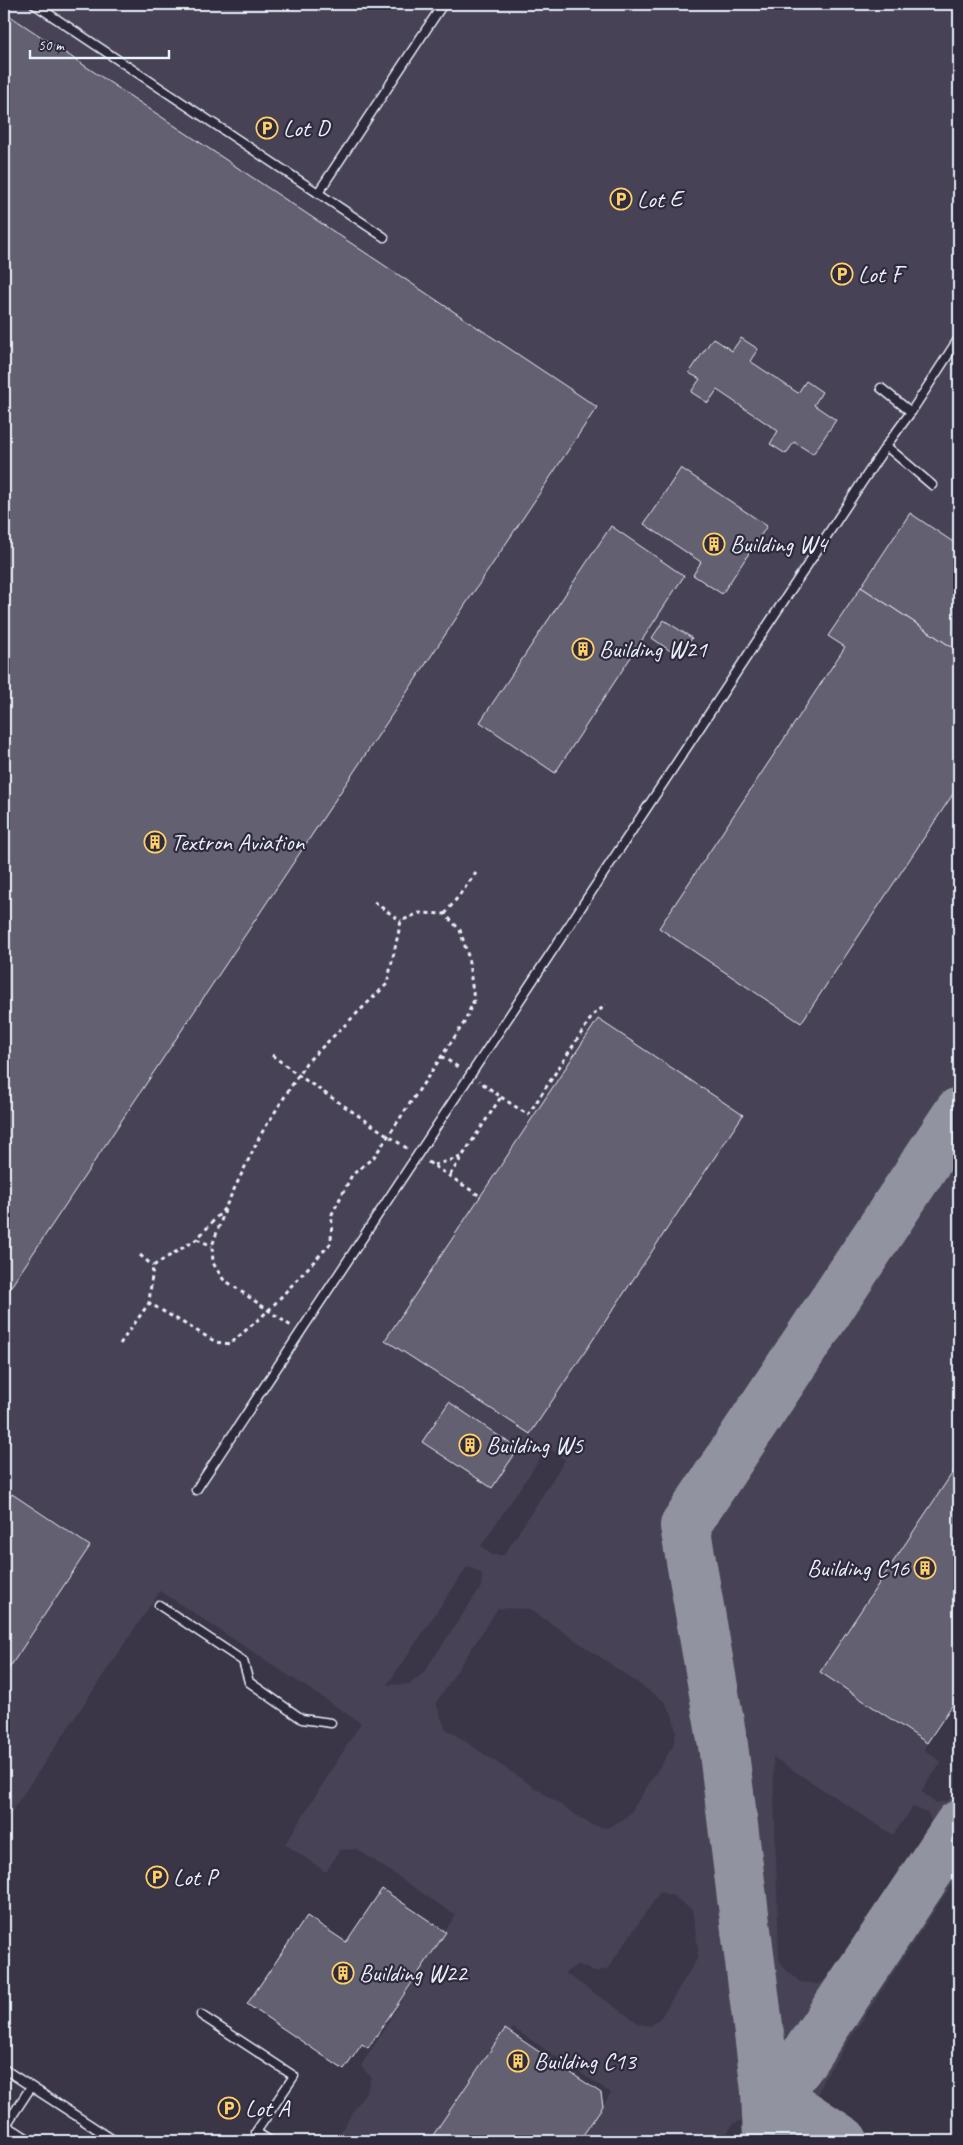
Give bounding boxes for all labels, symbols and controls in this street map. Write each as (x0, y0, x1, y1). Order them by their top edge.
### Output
scale bar (30, 28, 169, 60)
text: 50 m (38, 36, 65, 55)
place label: Lot D (283, 113, 331, 143)
parking icon: Lot D (255, 116, 279, 140)
place label: Lot E (637, 184, 685, 214)
parking icon: Lot E (609, 187, 633, 211)
place label: Lot F (858, 259, 907, 289)
parking icon: Lot F (830, 262, 854, 286)
place label: Building W4 (730, 529, 829, 559)
building icon: Building W4 (702, 532, 726, 556)
place label: Building W21 (599, 634, 708, 664)
building icon: Building W21 (571, 637, 595, 661)
place label: Textron Aviation (171, 827, 305, 857)
building icon: Textron Aviation (143, 830, 167, 854)
place label: Building W5 (486, 1430, 584, 1460)
building icon: Building W5 (458, 1433, 482, 1457)
place label: Building C16 (807, 1553, 910, 1583)
building icon: Building C16 (913, 1556, 937, 1580)
place label: Lot P (173, 1862, 219, 1892)
parking icon: Lot P (145, 1865, 169, 1889)
place label: Building W22 (359, 1958, 469, 1988)
building icon: Building W22 (331, 1961, 355, 1985)
place label: Building C13 (534, 2046, 638, 2076)
building icon: Building C13 (506, 2049, 530, 2073)
place label: Lot A (245, 2093, 290, 2123)
parking icon: Lot A (217, 2096, 241, 2120)

